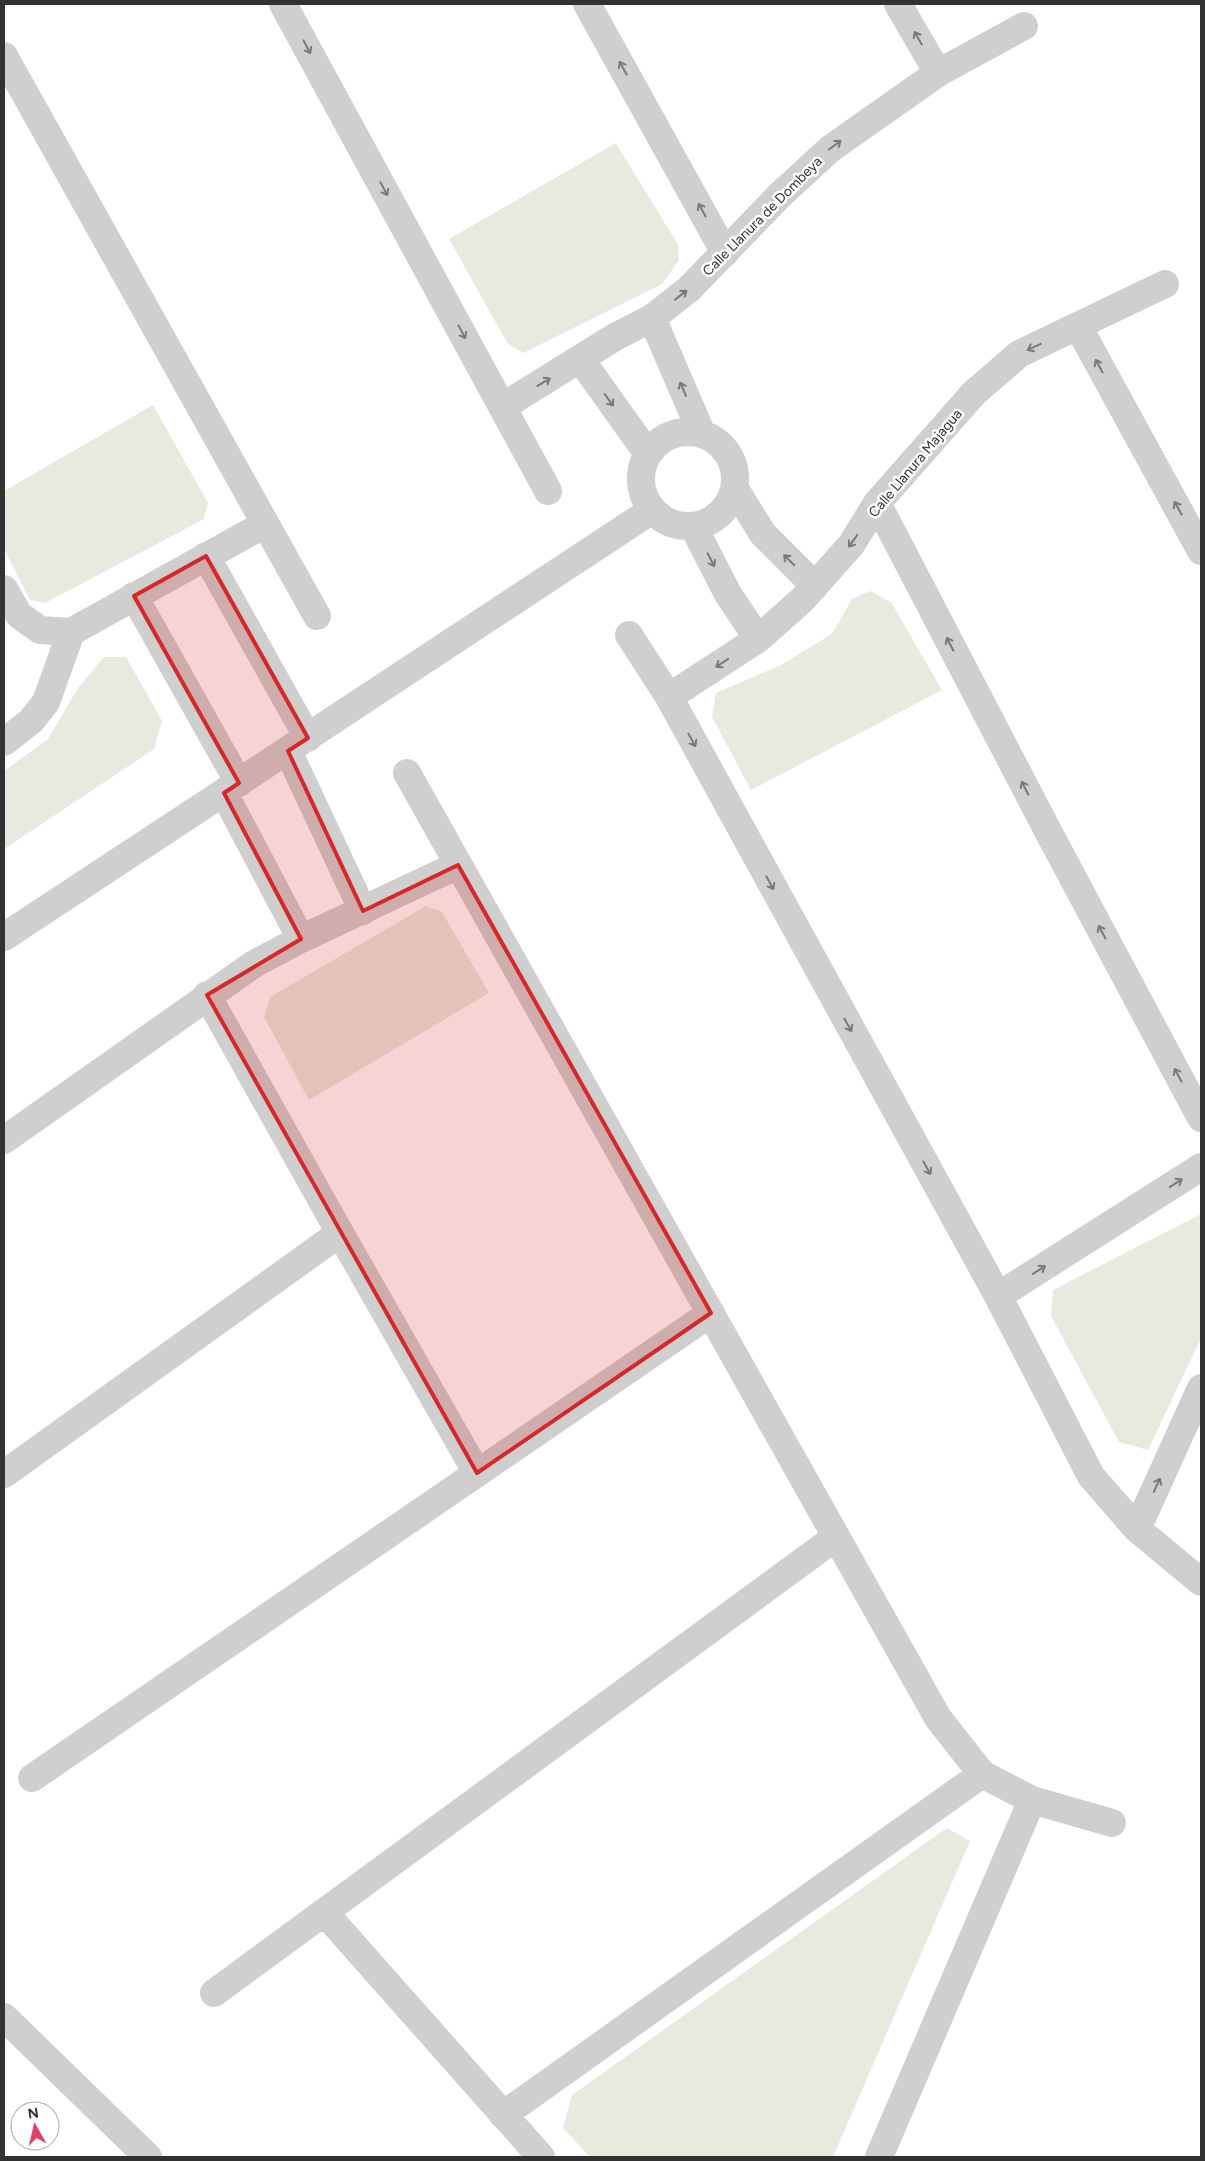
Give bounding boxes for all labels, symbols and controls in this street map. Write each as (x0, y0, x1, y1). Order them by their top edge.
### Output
one-way arrow (913, 31, 923, 46)
one-way arrow (302, 39, 312, 54)
one-way arrow (617, 61, 627, 76)
one-way arrow (828, 140, 841, 151)
street label: Calle Llanura de Dombeya (699, 153, 826, 280)
one-way arrow (379, 182, 389, 197)
one-way arrow (696, 203, 706, 218)
one-way arrow (674, 290, 687, 301)
one-way arrow (457, 325, 467, 339)
one-way arrow (1026, 343, 1041, 353)
one-way arrow (1094, 358, 1104, 373)
one-way arrow (536, 376, 550, 386)
one-way arrow (677, 382, 687, 397)
one-way arrow (604, 393, 614, 407)
street label: Calle Llanura Majagua (865, 406, 966, 521)
one-way arrow (1172, 501, 1182, 515)
one-way arrow (848, 534, 858, 548)
one-way arrow (707, 552, 716, 567)
one-way arrow (783, 554, 795, 566)
one-way arrow (945, 637, 954, 652)
one-way arrow (715, 658, 729, 668)
one-way arrow (688, 732, 697, 747)
one-way arrow (1020, 781, 1029, 796)
one-way arrow (765, 875, 775, 890)
one-way arrow (1096, 925, 1106, 939)
one-way arrow (843, 1018, 853, 1033)
one-way arrow (1173, 1068, 1182, 1083)
one-way arrow (922, 1160, 932, 1174)
one-way arrow (1169, 1178, 1183, 1188)
one-way arrow (1032, 1265, 1046, 1275)
one-way arrow (1153, 1478, 1162, 1493)
north arrow (10, 2101, 60, 2151)
text: N (27, 2104, 40, 2123)

